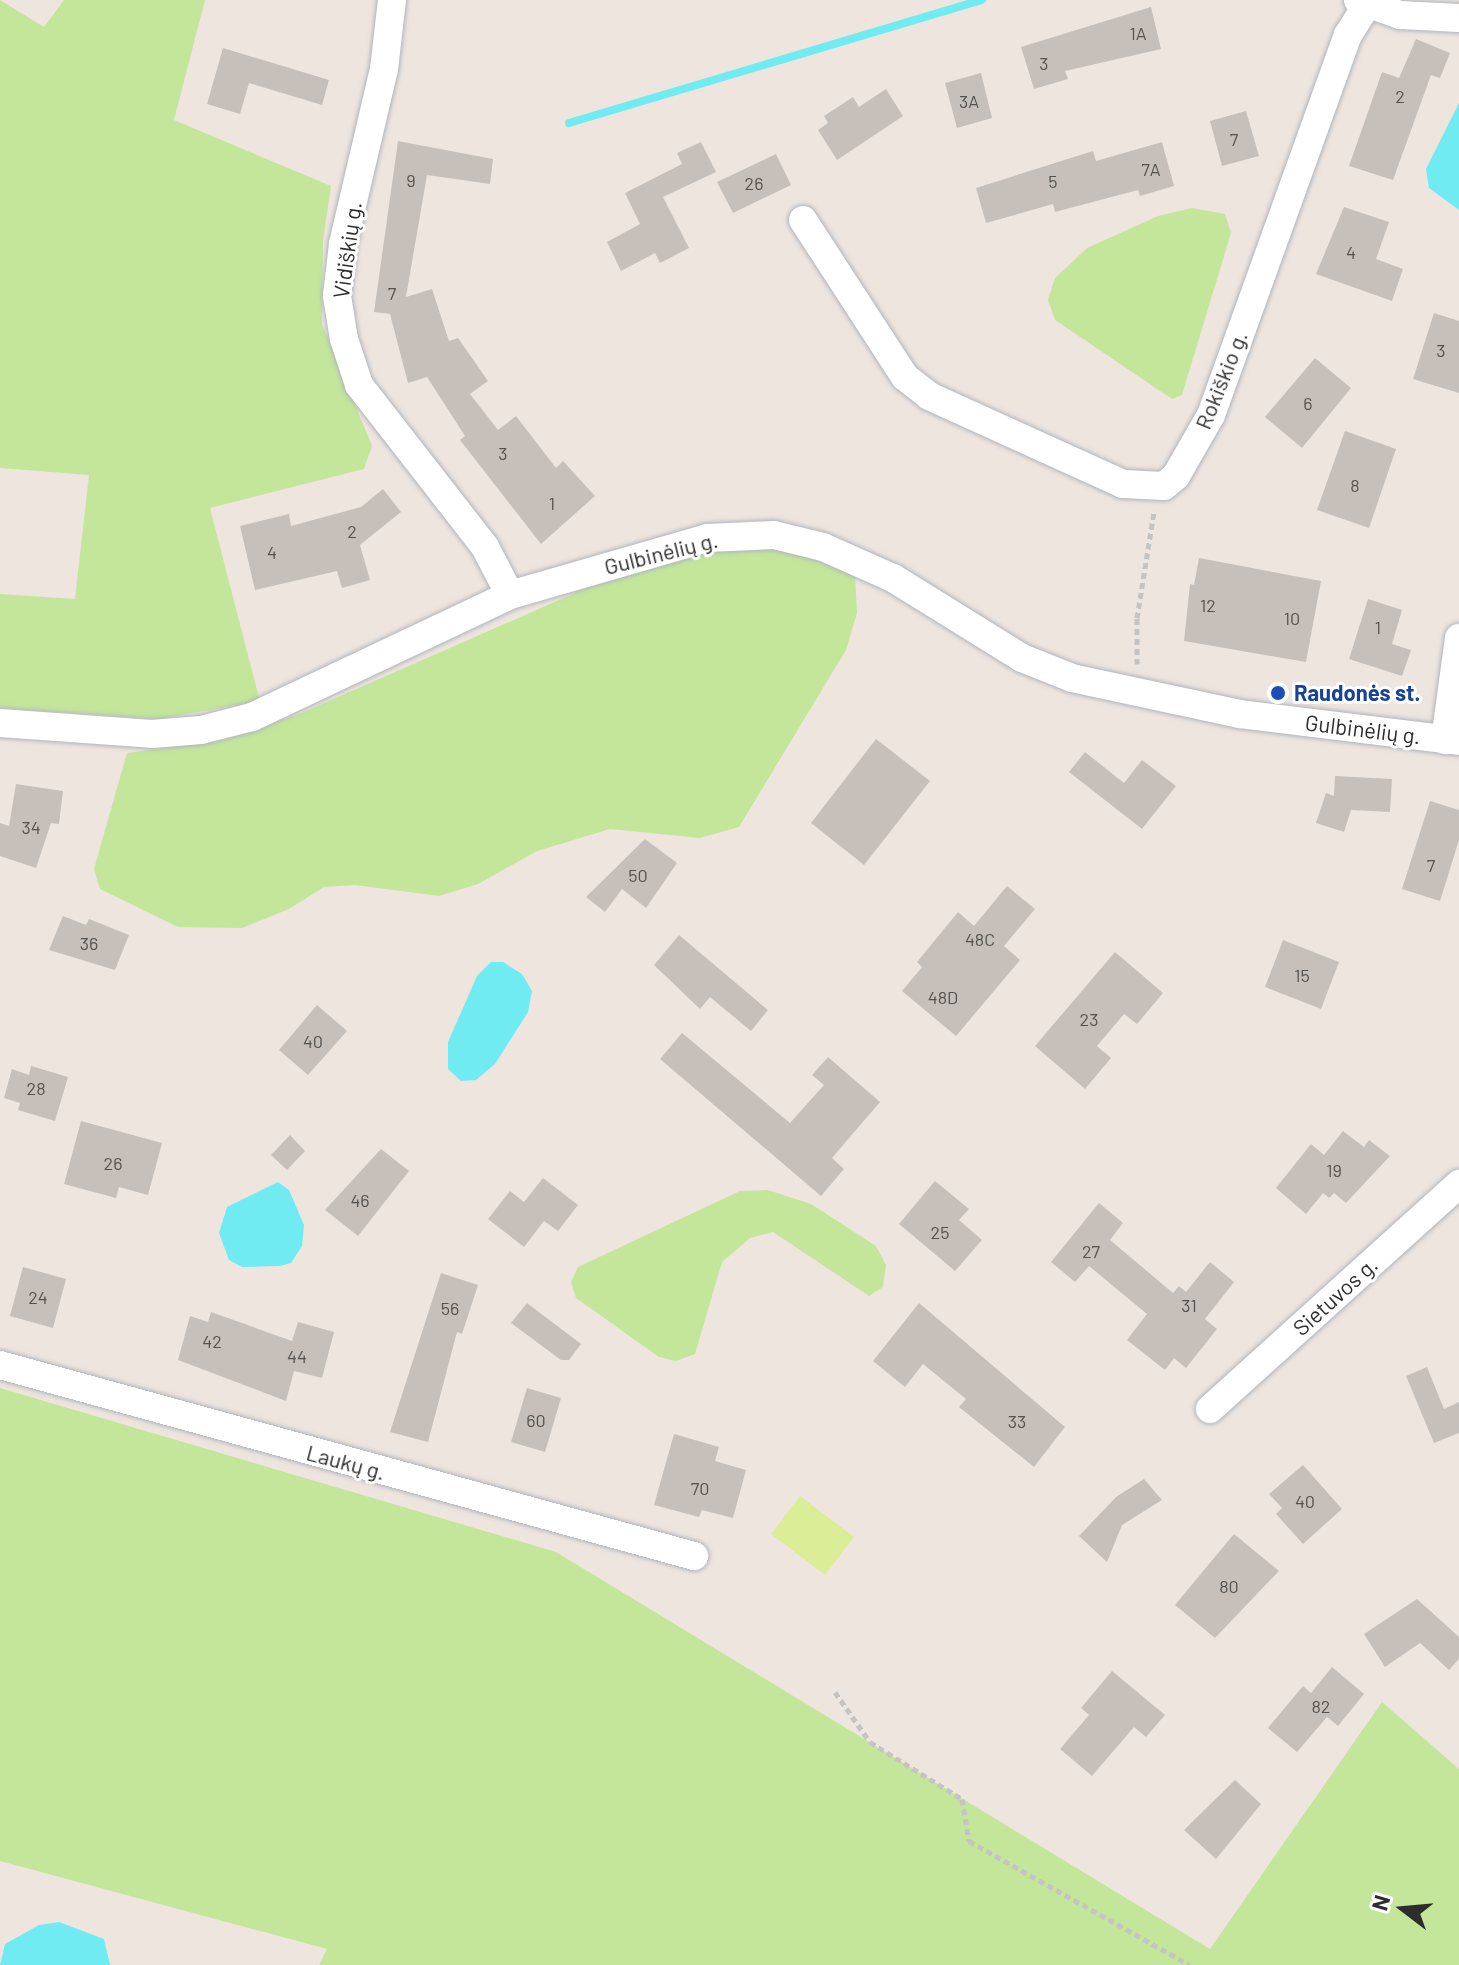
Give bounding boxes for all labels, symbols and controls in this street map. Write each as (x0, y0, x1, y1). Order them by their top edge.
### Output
house number: 1A (1129, 22, 1147, 44)
house number: 3 (1039, 52, 1049, 74)
house number: 2 (1395, 85, 1405, 107)
house number: 3A (959, 90, 979, 112)
house number: 7 (1230, 128, 1238, 150)
house number: 7A (1141, 158, 1161, 180)
house number: 9 (406, 169, 416, 191)
house number: 5 (1048, 170, 1058, 192)
house number: 26 (745, 172, 763, 194)
street label: Vidiškių g. (327, 200, 367, 300)
house number: 4 (1346, 241, 1356, 263)
house number: 7 (388, 282, 396, 304)
street label: Rokiškio g. (1189, 327, 1253, 433)
house number: 3 (1436, 339, 1446, 361)
house number: 6 (1303, 392, 1313, 414)
house number: 3 (498, 442, 508, 464)
house number: 8 (1350, 474, 1360, 496)
house number: 1 (549, 492, 555, 514)
house number: 2 (347, 520, 357, 542)
street label: Gulbinėlių g. (601, 526, 721, 580)
house number: 4 (267, 541, 277, 563)
house number: 12 (1200, 594, 1216, 616)
house number: 10 (1284, 607, 1300, 629)
house number: 1 (1375, 616, 1381, 638)
place label: Raudonės st. (1294, 680, 1420, 706)
marker: Raudonės st. (1269, 684, 1287, 702)
street label: Gulbinėlių g. (1304, 709, 1422, 749)
house number: 34 (21, 816, 41, 838)
house number: 7 (1427, 854, 1435, 876)
house number: 50 (628, 864, 648, 886)
house number: 48C (965, 928, 995, 950)
house number: 36 (80, 932, 98, 954)
house number: 15 (1294, 964, 1310, 986)
house number: 48D (928, 986, 958, 1008)
house number: 23 (1080, 1008, 1098, 1030)
house number: 40 (303, 1030, 323, 1052)
house number: 28 (26, 1077, 46, 1099)
house number: 26 (104, 1152, 122, 1174)
house number: 19 (1326, 1159, 1342, 1181)
house number: 46 (350, 1189, 370, 1211)
house number: 25 (931, 1221, 949, 1243)
house number: 27 (1082, 1240, 1100, 1262)
street label: Sietuvos g. (1287, 1251, 1383, 1341)
house number: 24 (28, 1286, 48, 1308)
house number: 31 (1181, 1294, 1197, 1316)
house number: 56 (441, 1297, 459, 1319)
house number: 42 (202, 1330, 222, 1352)
house number: 44 (287, 1345, 307, 1367)
house number: 60 (526, 1409, 546, 1431)
house number: 33 (1008, 1410, 1026, 1432)
street label: Laukų g. (304, 1439, 388, 1485)
house number: 70 (691, 1477, 709, 1499)
house number: 40 (1295, 1490, 1315, 1512)
house number: 80 (1219, 1575, 1239, 1597)
house number: 82 (1311, 1695, 1331, 1717)
north arrow (1363, 1869, 1443, 1949)
text: N (1365, 1892, 1394, 1913)

